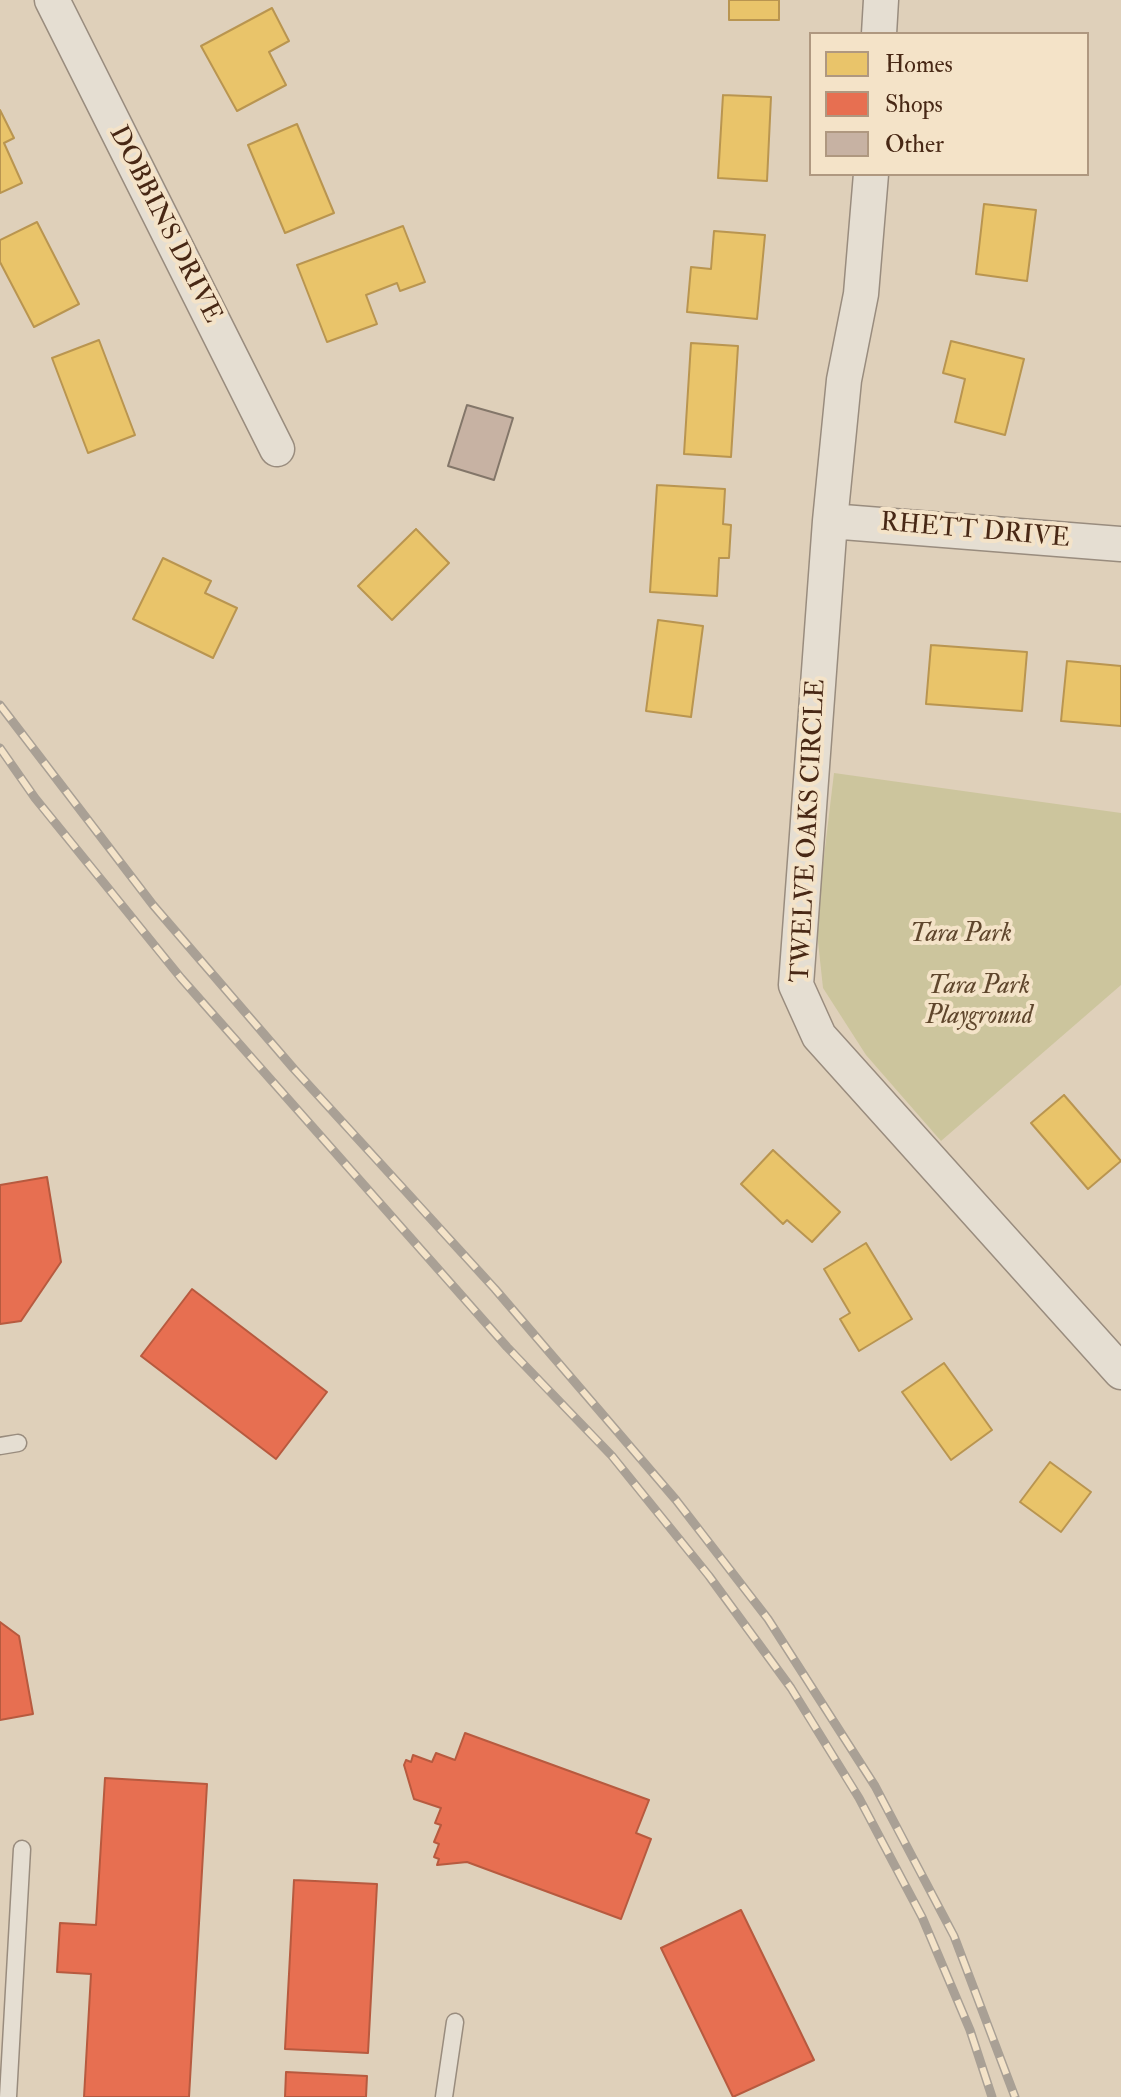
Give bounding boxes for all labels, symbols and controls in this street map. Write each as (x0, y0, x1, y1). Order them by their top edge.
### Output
legend (809, 32, 1089, 176)
text: Homes (885, 49, 953, 80)
text: Shops (885, 89, 943, 120)
street label: DOBBINS DRIVE (101, 121, 227, 329)
text: Other (885, 129, 944, 160)
street label: RHETT DRIVE (879, 508, 1071, 556)
street label: TWELVE OAKS CIRCLE (786, 679, 834, 983)
park label: Tara Park (910, 919, 1012, 951)
park label: Tara Park Playground (925, 971, 1033, 1032)

